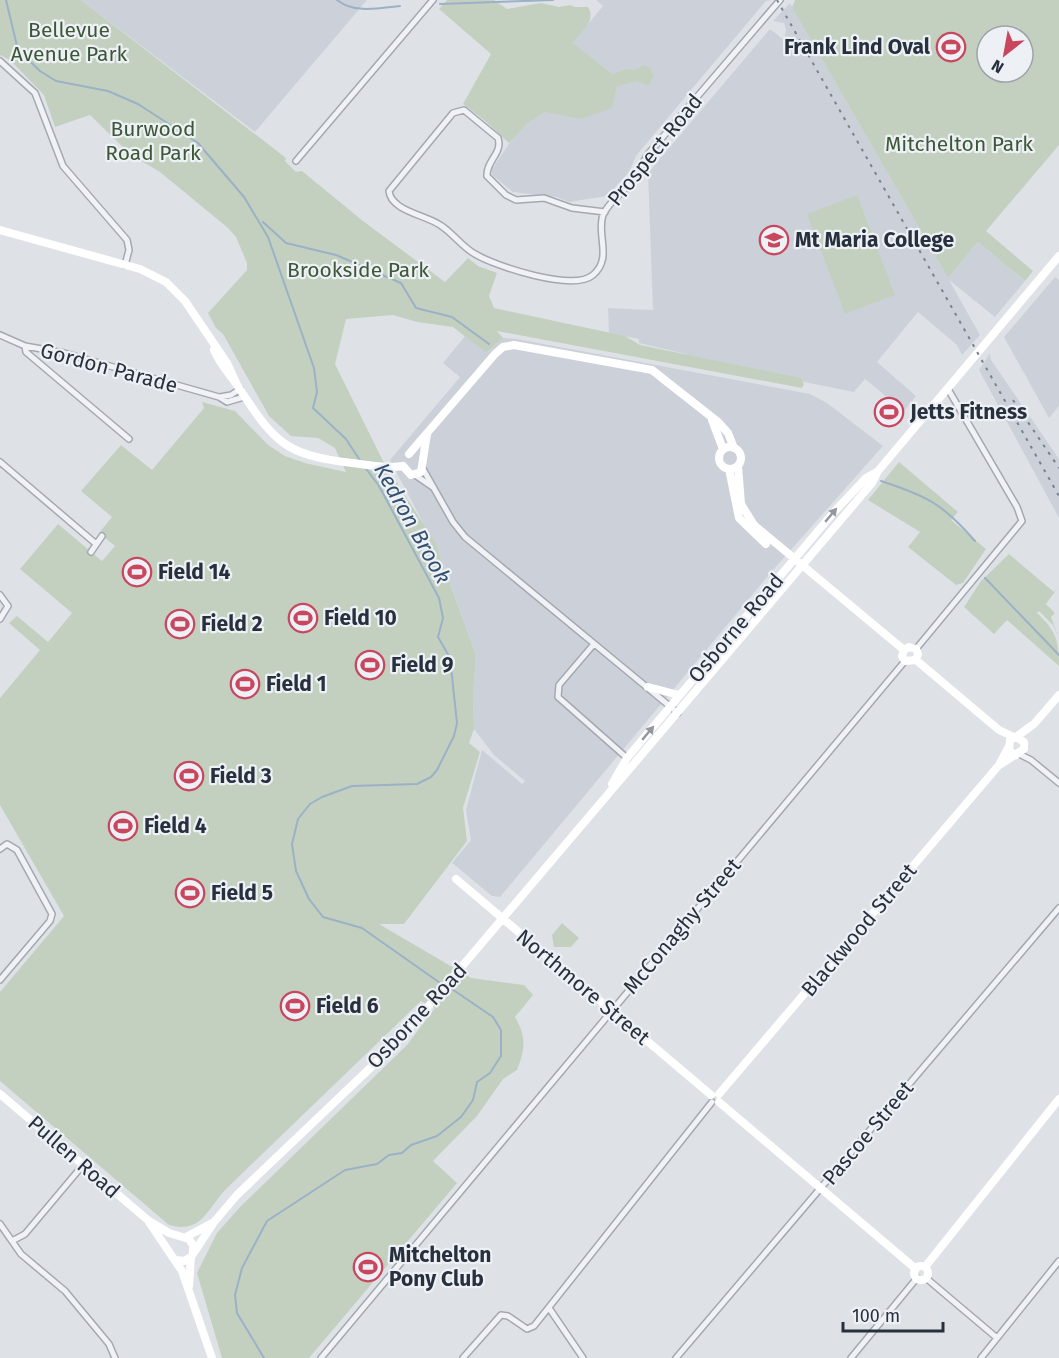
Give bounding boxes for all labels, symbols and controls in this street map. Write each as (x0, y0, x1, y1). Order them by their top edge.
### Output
park label: Bellevue Avenue Park (11, 17, 128, 67)
north arrow (975, 24, 1035, 84)
sports icon: Frank Lind Oval (935, 31, 967, 63)
place label: Frank Lind Oval (784, 34, 931, 60)
text: N (988, 56, 1007, 77)
street label: Prospect Road (602, 89, 708, 211)
park label: Burwood Road Park (105, 116, 201, 166)
park label: Mitchelton Park (885, 131, 1033, 157)
school or university icon: Mt Maria College (758, 224, 790, 256)
place label: Mt Maria College (795, 227, 954, 253)
park label: Brookside Park (287, 257, 429, 283)
street label: Gordon Parade (38, 337, 180, 399)
sports icon: Jetts Fitness (873, 396, 905, 428)
place label: Jetts Fitness (909, 399, 1027, 425)
water label: Kedron Brook (368, 458, 457, 588)
one-way arrow (824, 508, 837, 523)
sports icon: Field 14 (121, 556, 153, 588)
place label: Field 14 (158, 559, 231, 585)
street label: Osborne Road (683, 568, 789, 688)
sports icon: Field 10 (287, 602, 319, 634)
place label: Field 10 (324, 605, 397, 631)
sports icon: Field 2 (164, 608, 196, 640)
place label: Field 2 (201, 611, 263, 637)
sports icon: Field 9 (354, 649, 386, 681)
place label: Field 9 (391, 652, 454, 678)
sports icon: Field 1 (229, 668, 261, 700)
place label: Field 1 (266, 671, 327, 697)
one-way arrow (641, 726, 654, 741)
sports icon: Field 3 (173, 760, 205, 792)
place label: Field 3 (210, 763, 272, 789)
sports icon: Field 4 (107, 810, 139, 842)
place label: Field 4 (144, 813, 207, 839)
street label: McConaghy Street (618, 852, 747, 999)
street label: Blackwood Street (796, 858, 922, 1002)
sports icon: Field 5 (174, 877, 206, 909)
place label: Field 5 (211, 880, 273, 906)
street label: Northmore Street (511, 924, 655, 1051)
street label: Osborne Road (361, 958, 473, 1074)
sports icon: Field 6 (279, 990, 311, 1022)
place label: Field 6 (316, 993, 379, 1019)
street label: Pascoe Street (817, 1075, 919, 1190)
street label: Pullen Road (23, 1110, 125, 1204)
place label: Mitchelton Pony Club (389, 1242, 491, 1292)
sports icon: Mitchelton Pony Club (352, 1251, 384, 1283)
scale bar (843, 1295, 944, 1333)
text: 100 m (852, 1305, 900, 1327)

